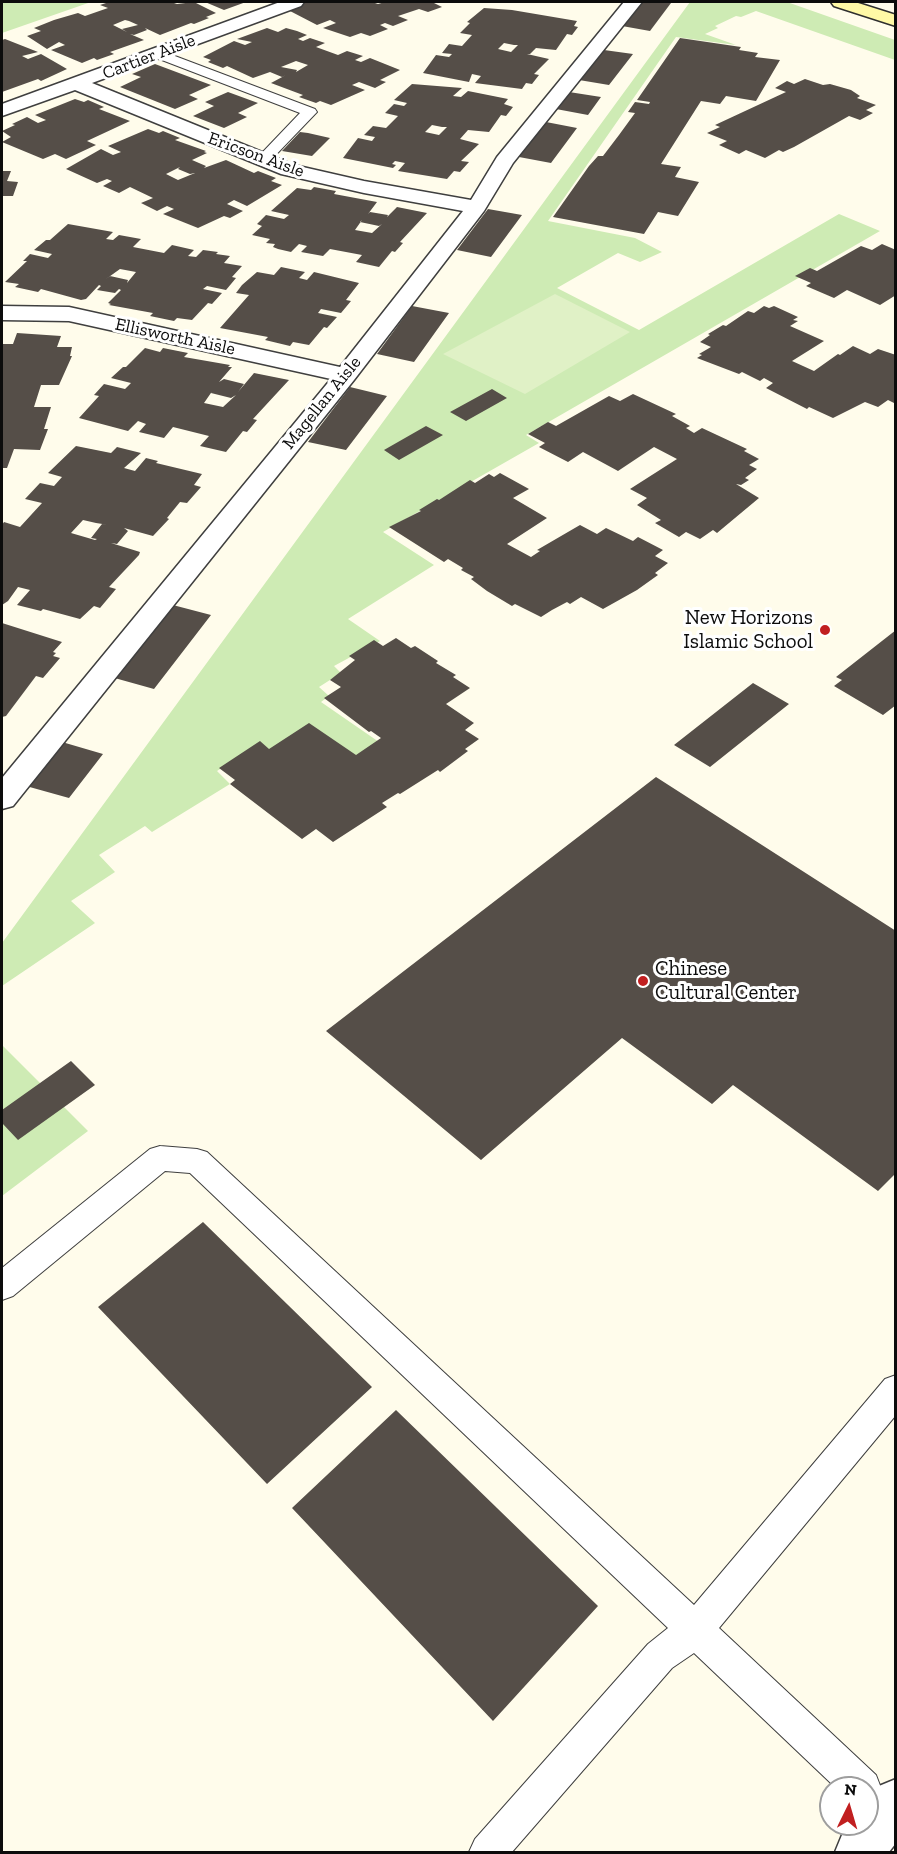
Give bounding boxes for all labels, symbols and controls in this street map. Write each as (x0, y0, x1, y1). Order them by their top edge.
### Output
street label: Cartier Aisle (100, 29, 198, 85)
street label: Ericson Aisle (205, 128, 307, 182)
street label: Ellisworth Aisle (113, 314, 237, 360)
street label: Magellan Aisle (278, 352, 366, 454)
place label: New Horizons Islamic School (683, 605, 813, 655)
marker: New Horizons Islamic School (818, 623, 832, 637)
place label: Chinese Cultural Center (655, 956, 797, 1006)
marker: Chinese Cultural Center (636, 974, 650, 988)
north arrow (819, 1776, 879, 1836)
text: N (844, 1780, 857, 1800)

